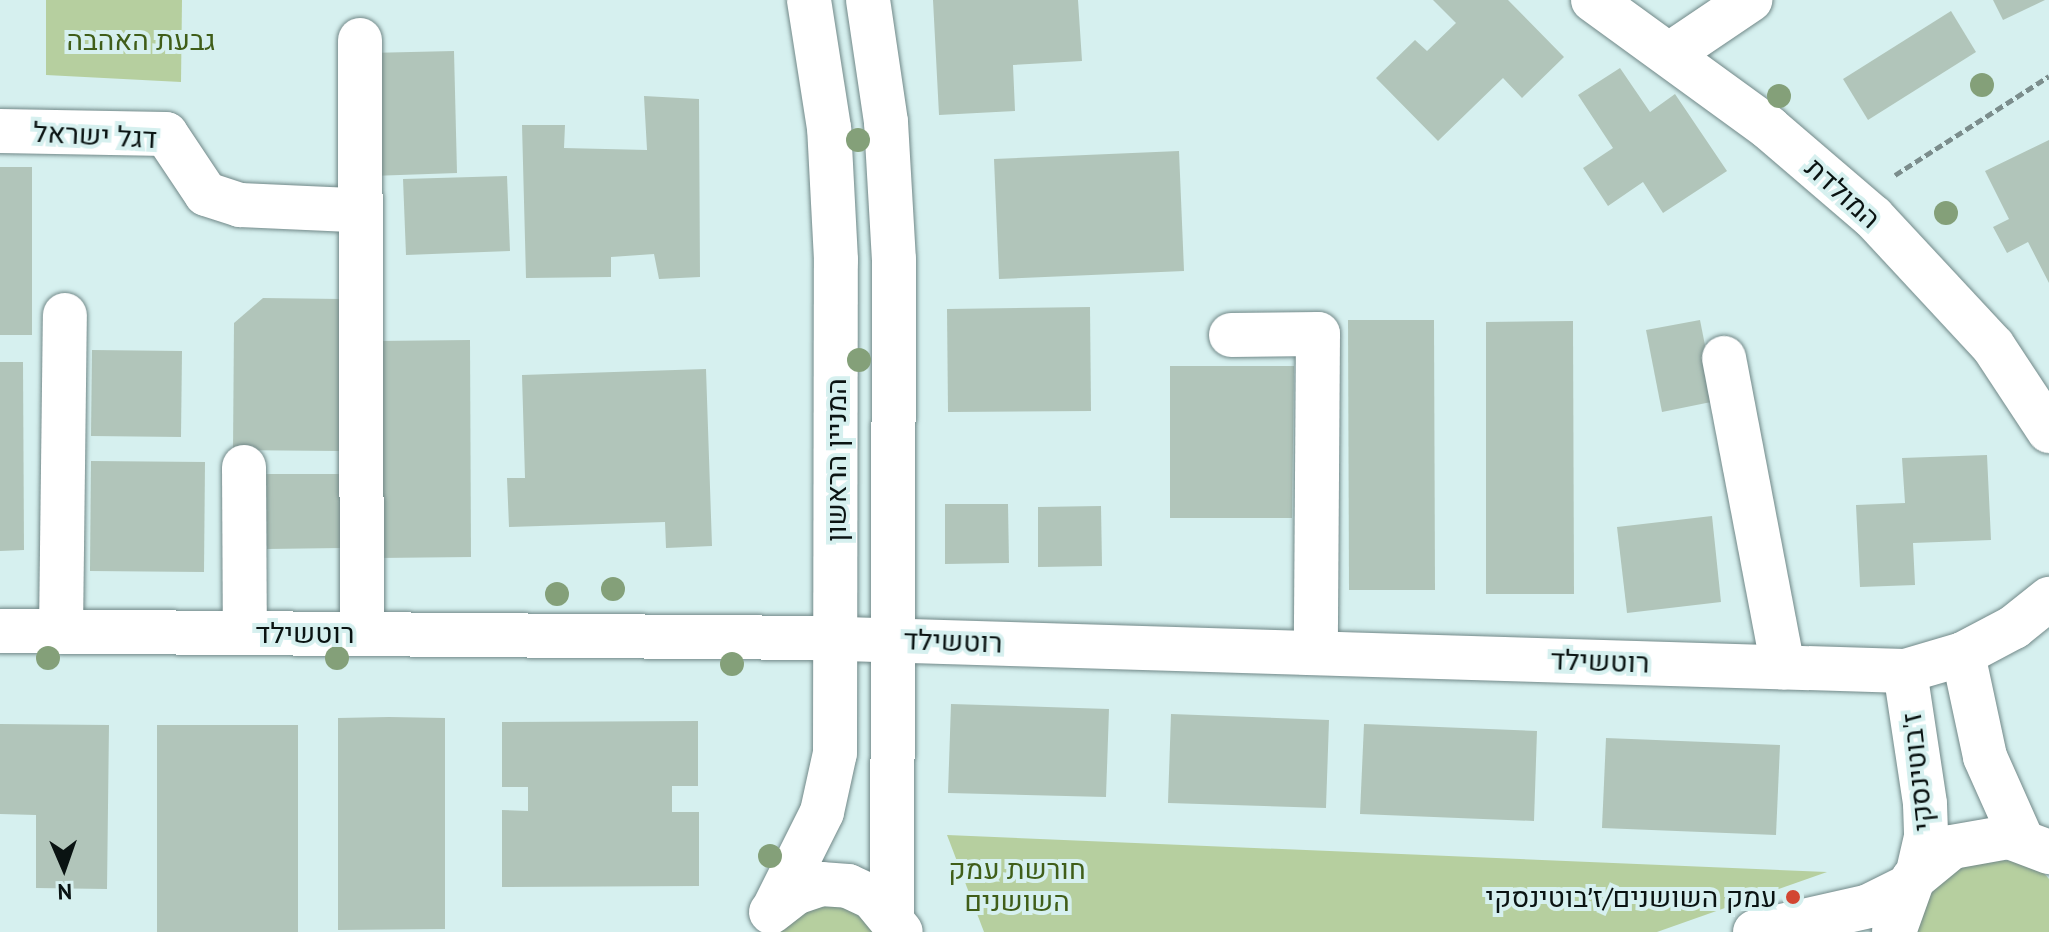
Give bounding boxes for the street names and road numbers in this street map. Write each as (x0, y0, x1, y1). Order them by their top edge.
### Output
street label: דגל ישראל (32, 115, 158, 155)
street label: המולדת (1799, 151, 1887, 235)
street label: המניין הראשון (819, 378, 853, 542)
street label: רוטשילד (256, 616, 354, 650)
street label: רוטשילד (903, 622, 1003, 660)
street label: רוטשילד (1550, 642, 1650, 680)
street label: ז'בוטינסקי (1894, 711, 1940, 833)

